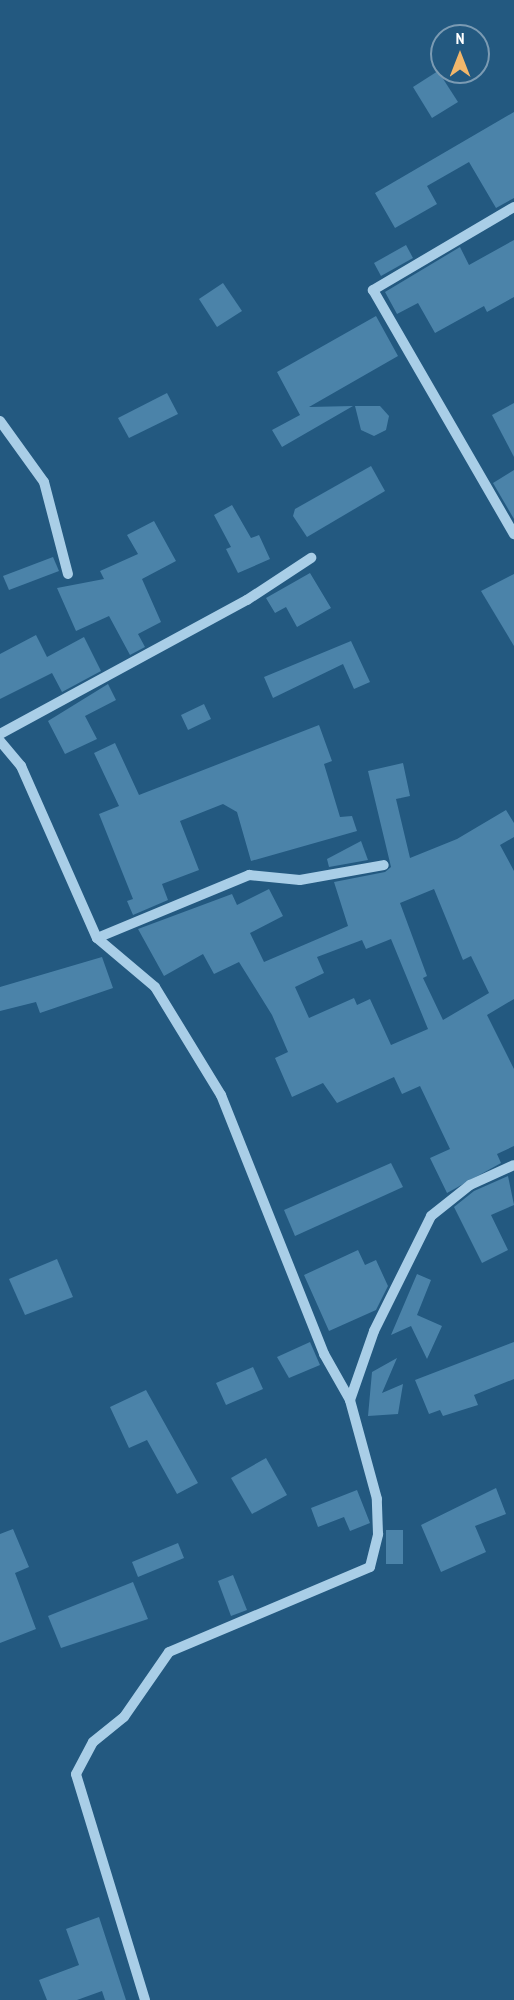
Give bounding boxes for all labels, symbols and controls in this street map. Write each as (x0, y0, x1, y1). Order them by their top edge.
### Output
north arrow (430, 24, 490, 84)
text: N (456, 28, 464, 48)

